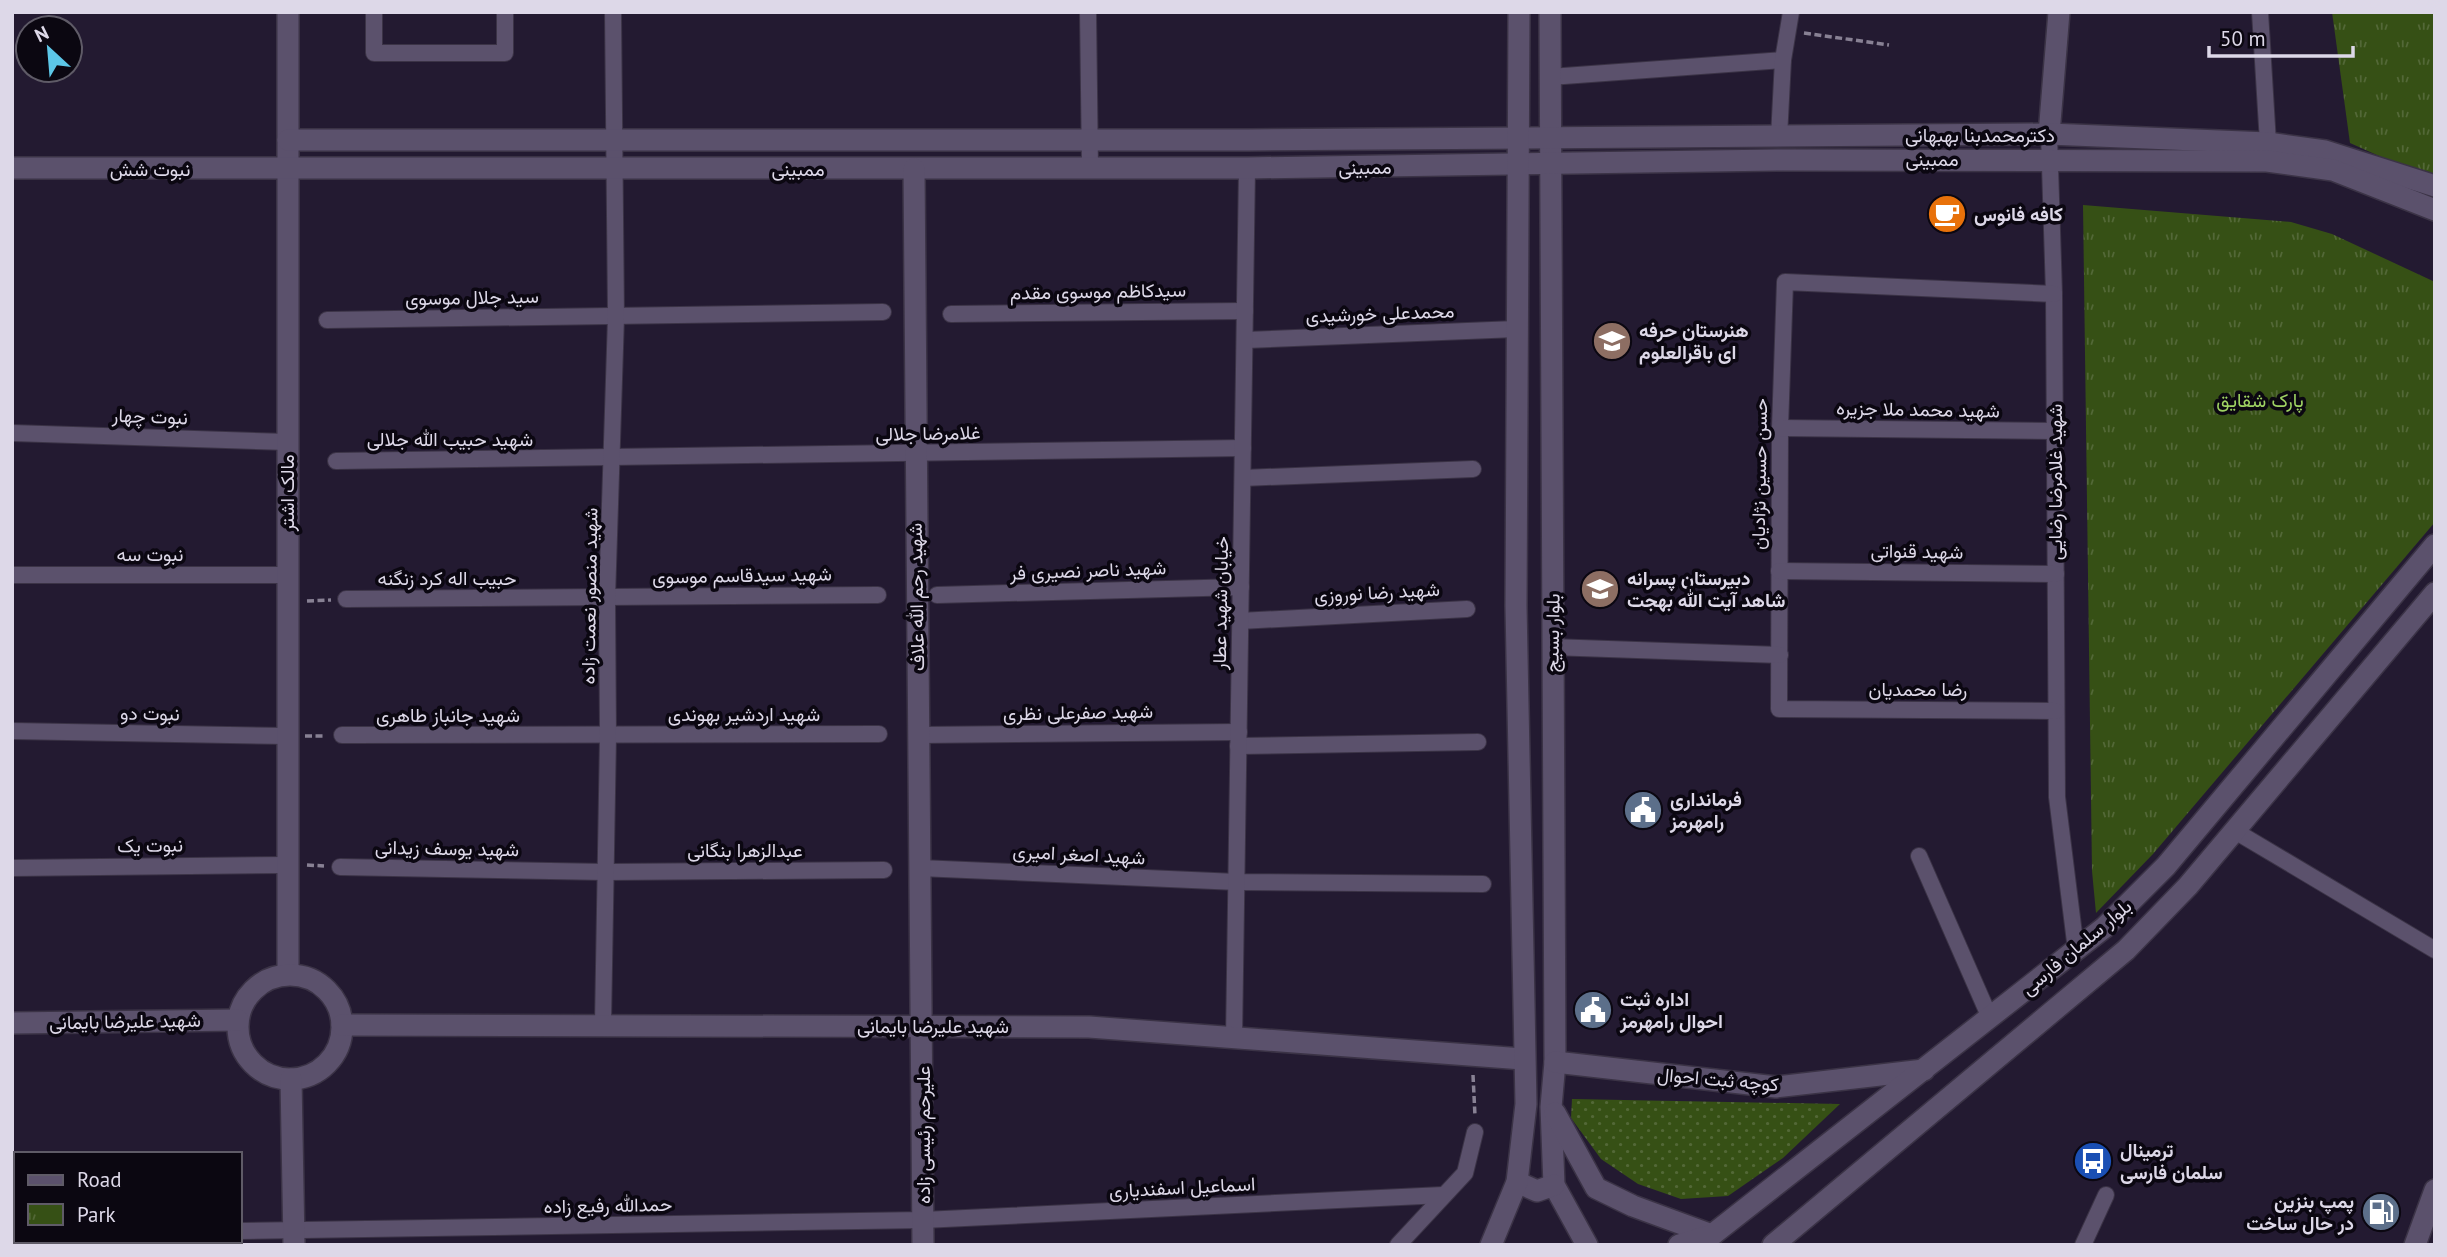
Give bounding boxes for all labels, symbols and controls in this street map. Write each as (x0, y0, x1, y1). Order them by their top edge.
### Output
north arrow (14, 14, 84, 84)
scale bar (2209, 14, 2352, 58)
text: N (31, 20, 52, 47)
text: 50 m (2220, 25, 2266, 52)
street label: دکترمحمدبنا بهبهانی (1905, 123, 2055, 147)
street label: ممبینی (1905, 147, 1959, 171)
street label: ممبینی (1338, 155, 1392, 179)
street label: نبوت شش (110, 157, 190, 181)
street label: ممبینی (771, 157, 825, 181)
cafe icon: کافه فانوس (1926, 193, 1968, 235)
place label: کافه فانوس (1974, 202, 2063, 227)
street label: سیدکاظم موسوی مقدم (1010, 277, 1186, 306)
street label: سید جلال موسوی (405, 284, 539, 310)
street label: محمدعلی خورشیدی (1305, 298, 1455, 328)
place label: هنرستان حرفه ای باقرالعلوم (1639, 318, 1749, 365)
school or university icon: هنرستان حرفه ای باقرالعلوم (1591, 320, 1633, 362)
park label: پارک شقایق (2216, 388, 2304, 414)
street label: شهید محمد ملا جزیره (1836, 396, 2000, 422)
street label: حسن حسین نژادیان (1746, 398, 1772, 550)
street label: نبوت چهار (111, 403, 188, 431)
street label: شهید غلامرضا رضایی (2043, 404, 2067, 560)
street label: غلامرضا جلالی (875, 420, 981, 446)
street label: شهید حبیب الله جلالی (367, 427, 533, 451)
street label: مالک اشتر (275, 454, 299, 533)
street label: شهید منصور نعمت زاده (575, 507, 603, 685)
street label: شهید رحم الله علاف (903, 523, 930, 671)
street label: خیابان شهید عطار (1207, 536, 1233, 671)
street label: شهید قنواتی (1870, 538, 1964, 564)
street label: نبوت سه (117, 542, 183, 566)
street label: شهید ناصر نصیری فر (1008, 555, 1167, 585)
street label: شهید سیدقاسم موسوی (652, 561, 832, 590)
street label: حبیب اله کرد زنگنه (378, 566, 516, 590)
place label: دبیرستان پسرانه شاهد آیت الله بهجت (1627, 566, 1785, 612)
school or university icon: دبیرستان پسرانه شاهد آیت الله بهجت (1579, 568, 1621, 610)
street label: شهید رضا نوروزی (1313, 577, 1441, 607)
street label: بلوار بسیج (1539, 593, 1567, 673)
street label: رضا محمدیان (1869, 677, 1967, 701)
street label: شهید صفرعلی نظری (1003, 699, 1153, 725)
street label: نبوت دو (120, 700, 180, 726)
street label: شهید اردشیر بهوندی (668, 702, 820, 726)
street label: شهید جانباز طاهری (376, 703, 520, 727)
place label: فرمانداری رامهرمز (1669, 787, 1742, 834)
public building icon: فرمانداری رامهرمز (1622, 789, 1664, 831)
street label: نبوت یک (117, 832, 183, 858)
street label: شهید یوسف زیدانی (375, 835, 519, 861)
street label: عبدالزهرا بنگانی (687, 838, 803, 862)
street label: شهید اصغر امیری (1012, 839, 1146, 869)
street label: بلوار سلمان فارسی (2016, 894, 2136, 1000)
place label: اداره ثبت احوال رامهرمز (1619, 987, 1723, 1034)
public building icon: اداره ثبت احوال رامهرمز (1572, 989, 1614, 1031)
street label: شهید علیرضا بایمانی (49, 1008, 201, 1034)
street label: شهید علیرضا بایمانی (857, 1014, 1009, 1038)
street label: کوچه ثبت احوال (1656, 1062, 1780, 1098)
street label: علیرحم رئیسی زاده (911, 1066, 936, 1204)
place label: ترمینال سلمان فارسی (2120, 1138, 2223, 1185)
bus stop icon: ترمینال سلمان فارسی (2072, 1140, 2114, 1182)
legend (14, 1152, 242, 1243)
text: Road (77, 1166, 121, 1193)
street label: اسماعیل اسفندیاری (1108, 1171, 1256, 1203)
place label: پمپ بنزین در حال ساخت (2246, 1189, 2354, 1236)
fuel station icon: پمپ بنزین در حال ساخت (2360, 1191, 2402, 1233)
street label: حمدالله رفیع زاده (544, 1192, 673, 1220)
text: Park (77, 1201, 116, 1228)

